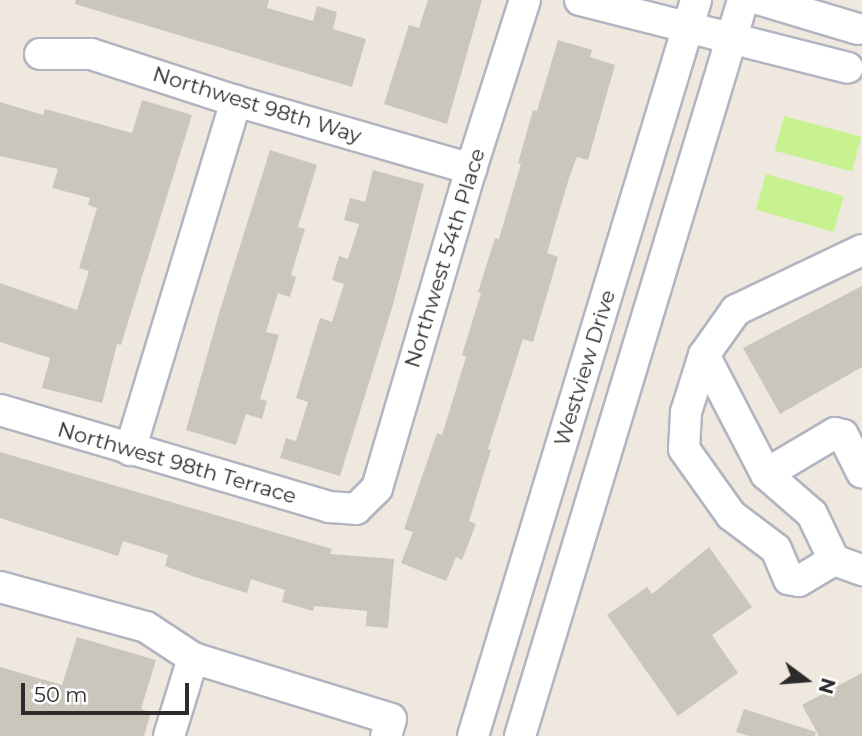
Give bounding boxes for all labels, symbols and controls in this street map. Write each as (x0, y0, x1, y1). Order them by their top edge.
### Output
street label: Northwest 98th Way (150, 61, 364, 149)
street label: Northwest 54th Place (400, 145, 490, 371)
street label: Westview Drive (549, 287, 621, 449)
street label: Northwest 98th Terrace (55, 417, 299, 509)
north arrow (771, 645, 841, 715)
scale bar (24, 670, 192, 714)
text: N (813, 675, 840, 696)
text: 50 m (34, 682, 88, 707)

